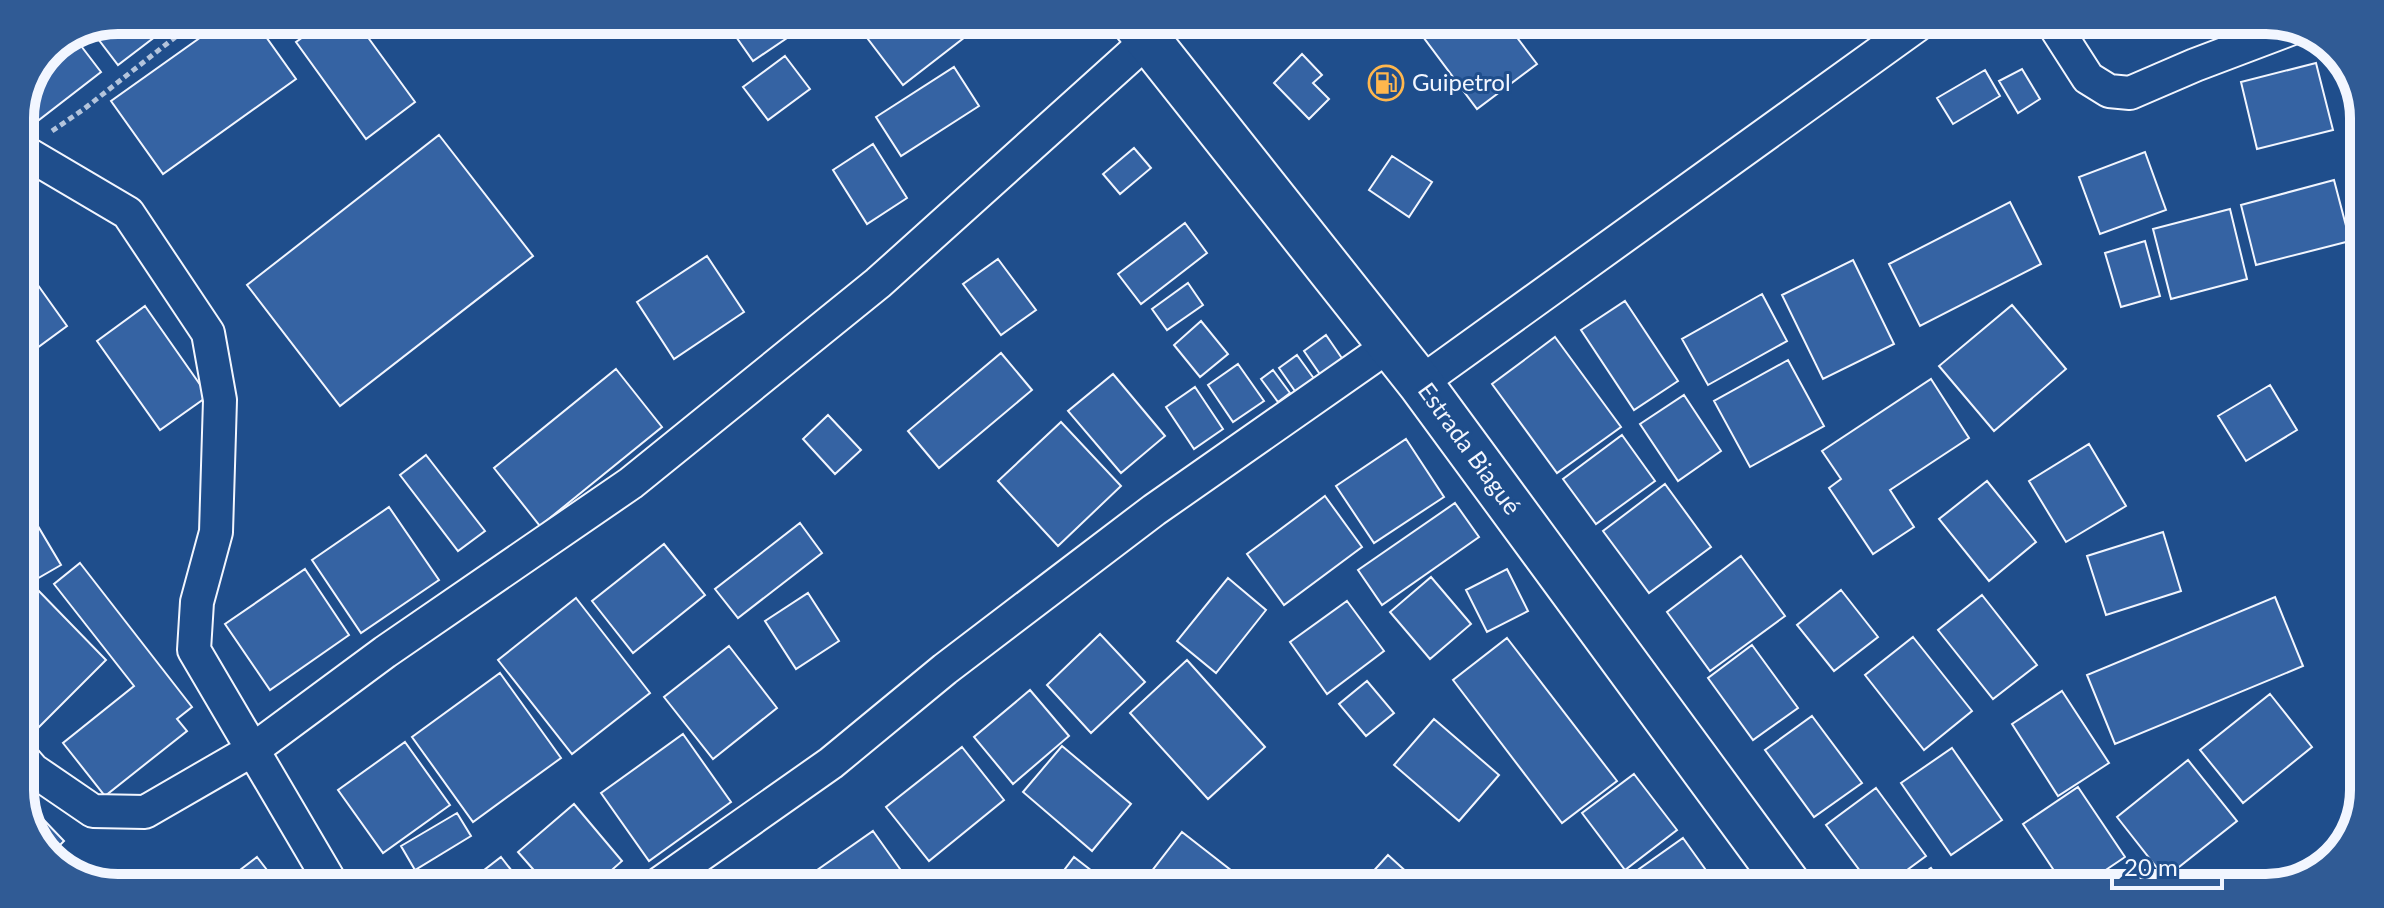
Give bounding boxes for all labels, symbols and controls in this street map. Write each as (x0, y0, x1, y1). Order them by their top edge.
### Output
fuel station icon: Guipetrol (1367, 64, 1405, 102)
place label: Guipetrol (1412, 67, 1511, 96)
street label: Estrada Biagué (1413, 376, 1528, 520)
scale bar (2112, 840, 2222, 890)
text: 20 m (2124, 852, 2178, 881)

